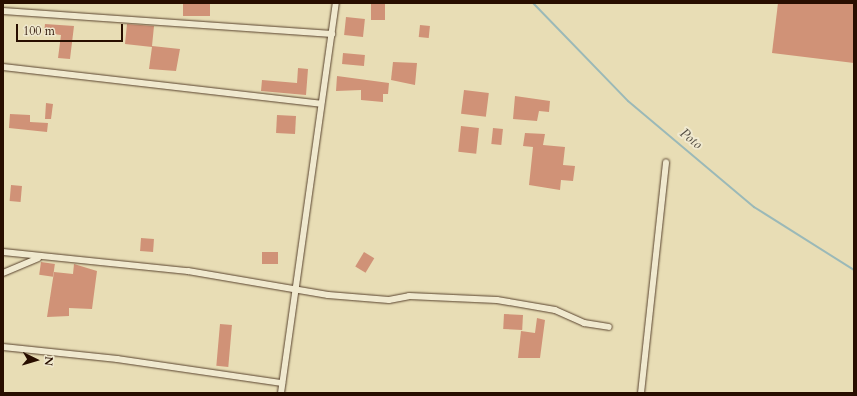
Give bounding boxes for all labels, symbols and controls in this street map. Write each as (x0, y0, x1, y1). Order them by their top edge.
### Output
scale bar (18, 16, 125, 42)
text: 100 m (23, 23, 55, 39)
water label: Poto (676, 125, 706, 153)
north arrow (16, 340, 56, 380)
text: N (41, 356, 56, 366)

